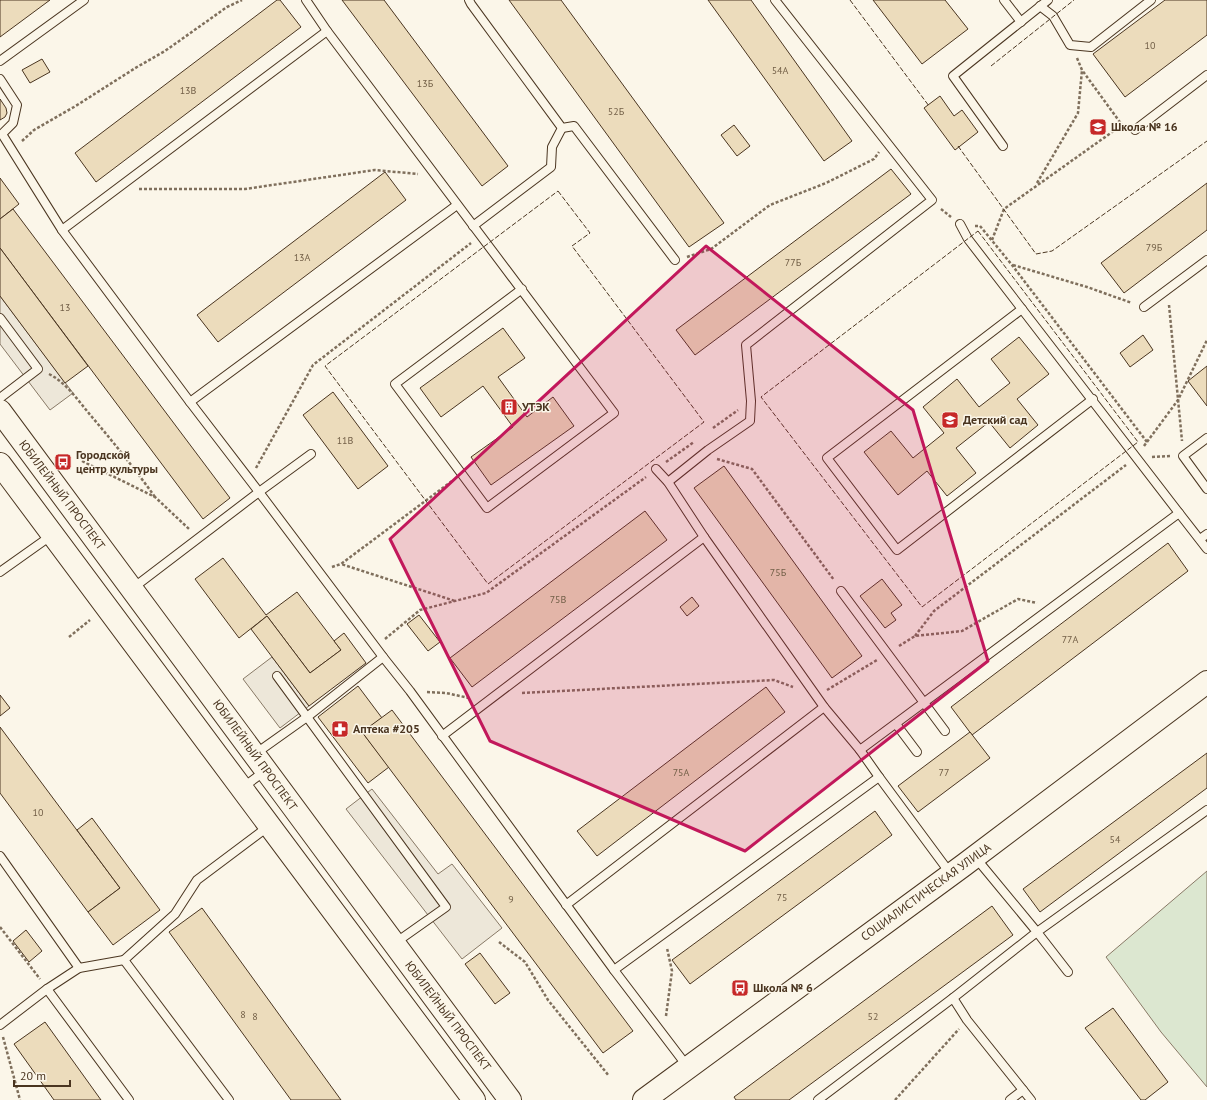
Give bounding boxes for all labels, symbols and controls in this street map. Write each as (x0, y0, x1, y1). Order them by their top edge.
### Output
house number: 10 (1145, 39, 1156, 52)
house number: 54А (772, 64, 789, 77)
house number: 13Б (417, 77, 434, 90)
house number: 13В (180, 84, 197, 97)
house number: 52Б (608, 105, 625, 118)
school or university icon: Школа № 16 (1088, 117, 1108, 137)
place label: Школа № 16 (1111, 119, 1178, 134)
house number: 79Б (1146, 241, 1163, 254)
house number: 13А (294, 251, 311, 264)
house number: 77Б (785, 256, 802, 269)
house number: 13 (60, 301, 70, 314)
building icon: УТЭК (499, 397, 519, 417)
place label: УТЭК (521, 399, 550, 414)
school or university icon: Детский сад (940, 410, 960, 430)
place label: Детский сад (963, 412, 1027, 427)
house number: 11В (337, 434, 354, 447)
street label: ЮБИЛЕЙНЫЙ ПРОСПЕКТ (16, 437, 109, 553)
place label: Городской центр культуры (76, 447, 158, 476)
bus stop icon: Городской центр культуры (53, 452, 73, 472)
house number: 75Б (770, 566, 787, 579)
house number: 75В (550, 593, 567, 606)
house number: 77А (1062, 633, 1079, 646)
street label: ЮБИЛЕЙНЫЙ ПРОСПЕКТ (210, 696, 301, 814)
pharmacy icon: Аптека #205 (330, 719, 350, 739)
place label: Аптека #205 (353, 721, 420, 736)
house number: 75А (673, 766, 690, 779)
house number: 77 (939, 766, 949, 779)
house number: 10 (33, 806, 44, 819)
house number: 54 (1110, 833, 1121, 846)
street label: СОЦИАЛИСТИЧЕСКАЯ УЛИЦА (858, 839, 994, 944)
house number: 75 (777, 891, 787, 904)
house number: 9 (508, 893, 514, 906)
street label: ЮБИЛЕЙНЫЙ ПРОСПЕКТ (402, 958, 495, 1074)
bus stop icon: Школа № 6 (730, 978, 750, 998)
place label: Школа № 6 (753, 980, 813, 995)
house number: 8 (240, 1008, 246, 1021)
house number: 8 (252, 1010, 258, 1023)
house number: 52 (868, 1010, 878, 1023)
scale bar (14, 1062, 70, 1088)
text: 20 m (20, 1068, 46, 1083)

